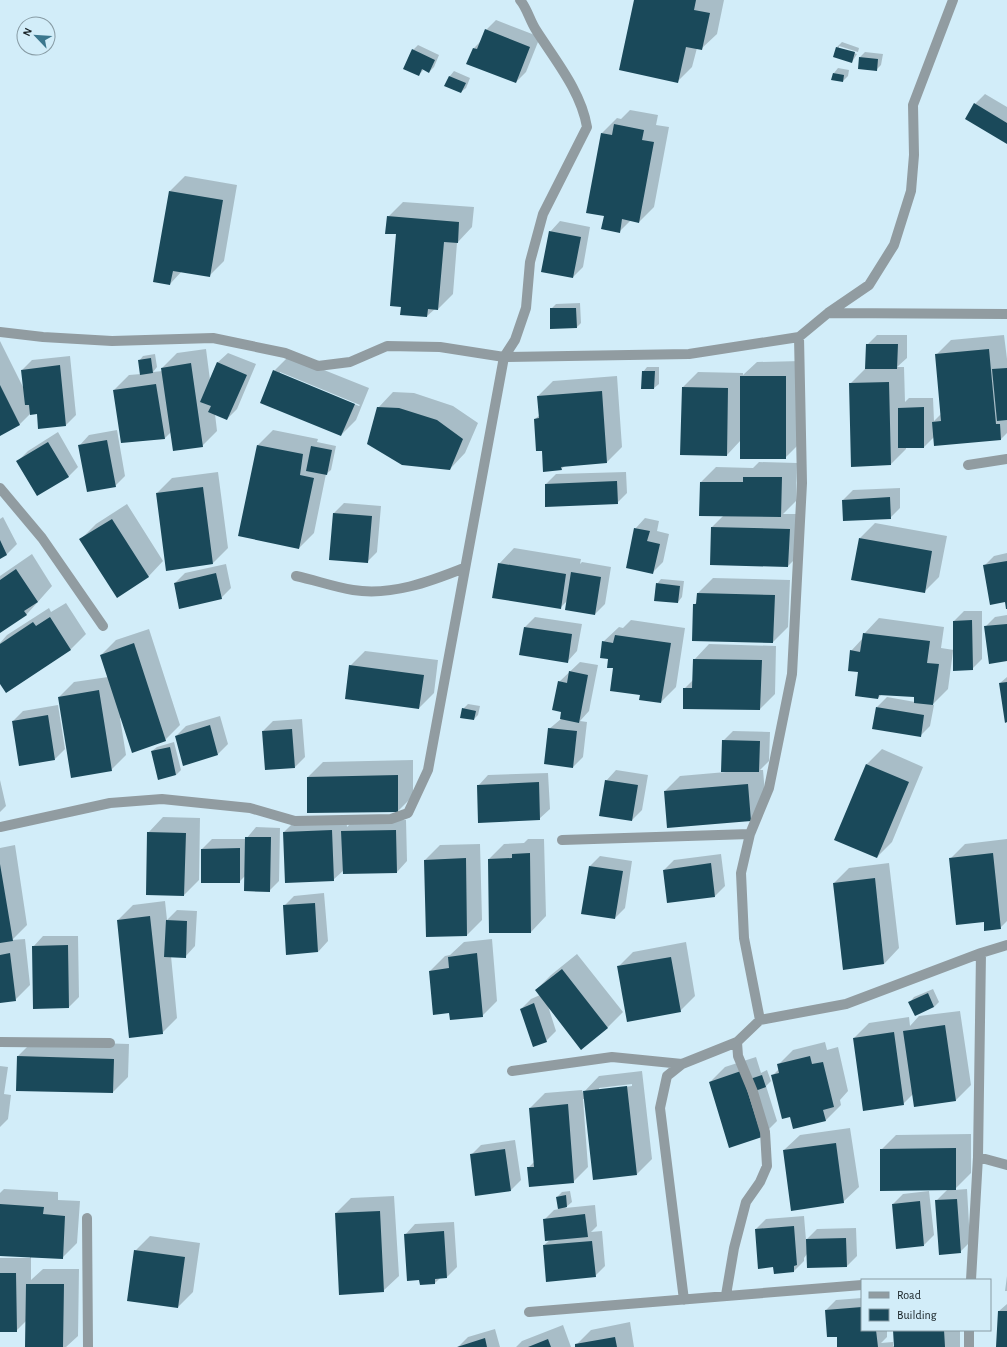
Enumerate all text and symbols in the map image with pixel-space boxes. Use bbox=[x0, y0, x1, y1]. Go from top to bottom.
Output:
north arrow bbox=[16, 16, 56, 56]
text: N bbox=[21, 26, 34, 38]
legend bbox=[861, 1279, 991, 1331]
text: Road bbox=[897, 1289, 921, 1301]
text: Building bbox=[897, 1309, 937, 1321]

